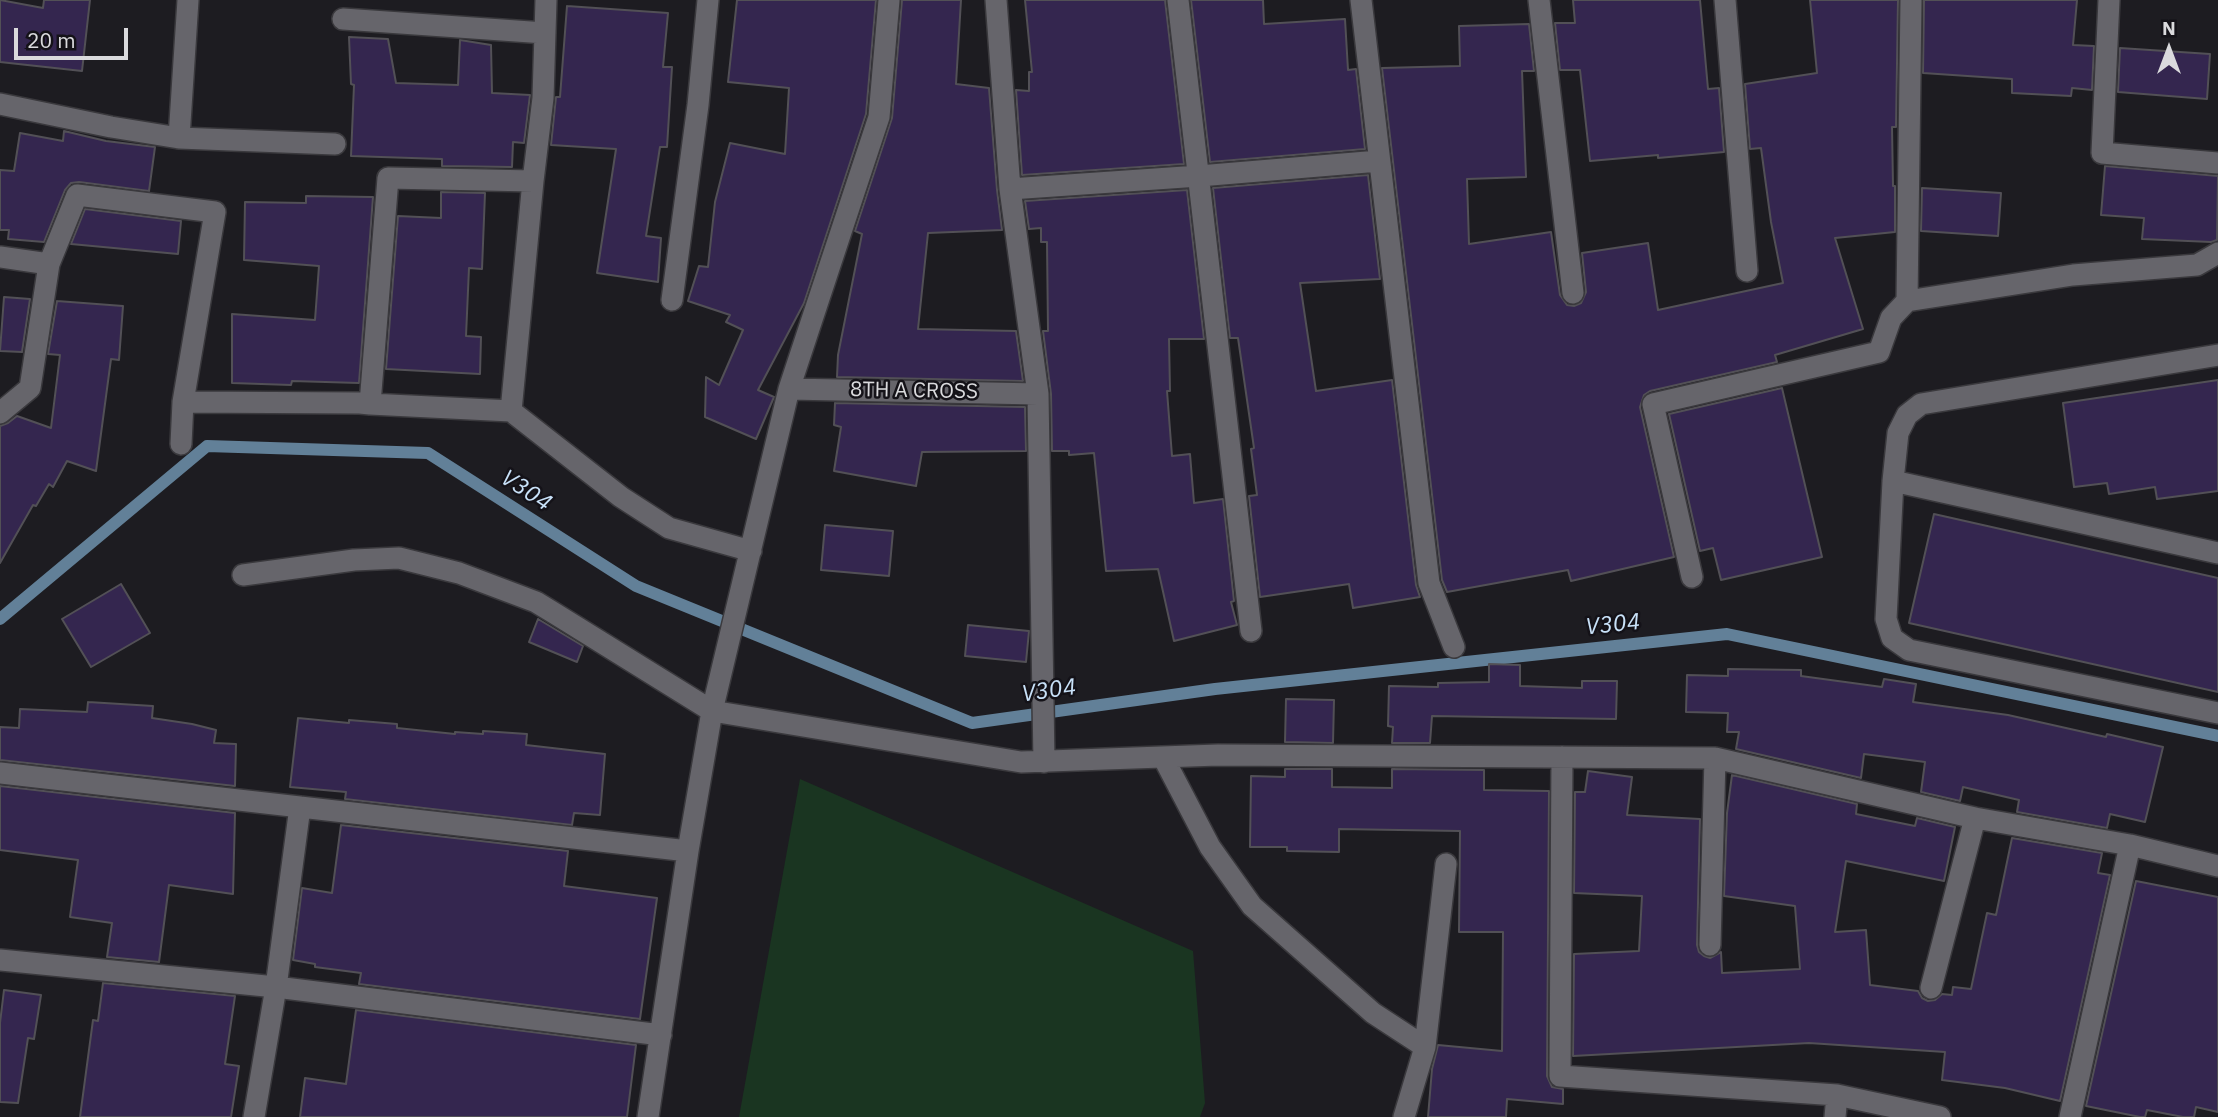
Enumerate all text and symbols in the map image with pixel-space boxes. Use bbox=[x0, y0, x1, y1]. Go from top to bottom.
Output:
scale bar bbox=[18, 14, 131, 58]
north arrow bbox=[2134, 14, 2204, 84]
text: N bbox=[2162, 16, 2176, 40]
text: 20 m bbox=[27, 26, 76, 54]
street label: 8TH A CROSS bbox=[850, 377, 978, 405]
water label: V304 bbox=[495, 464, 557, 518]
water label: V304 bbox=[1584, 608, 1642, 642]
water label: V304 bbox=[1020, 674, 1078, 708]

